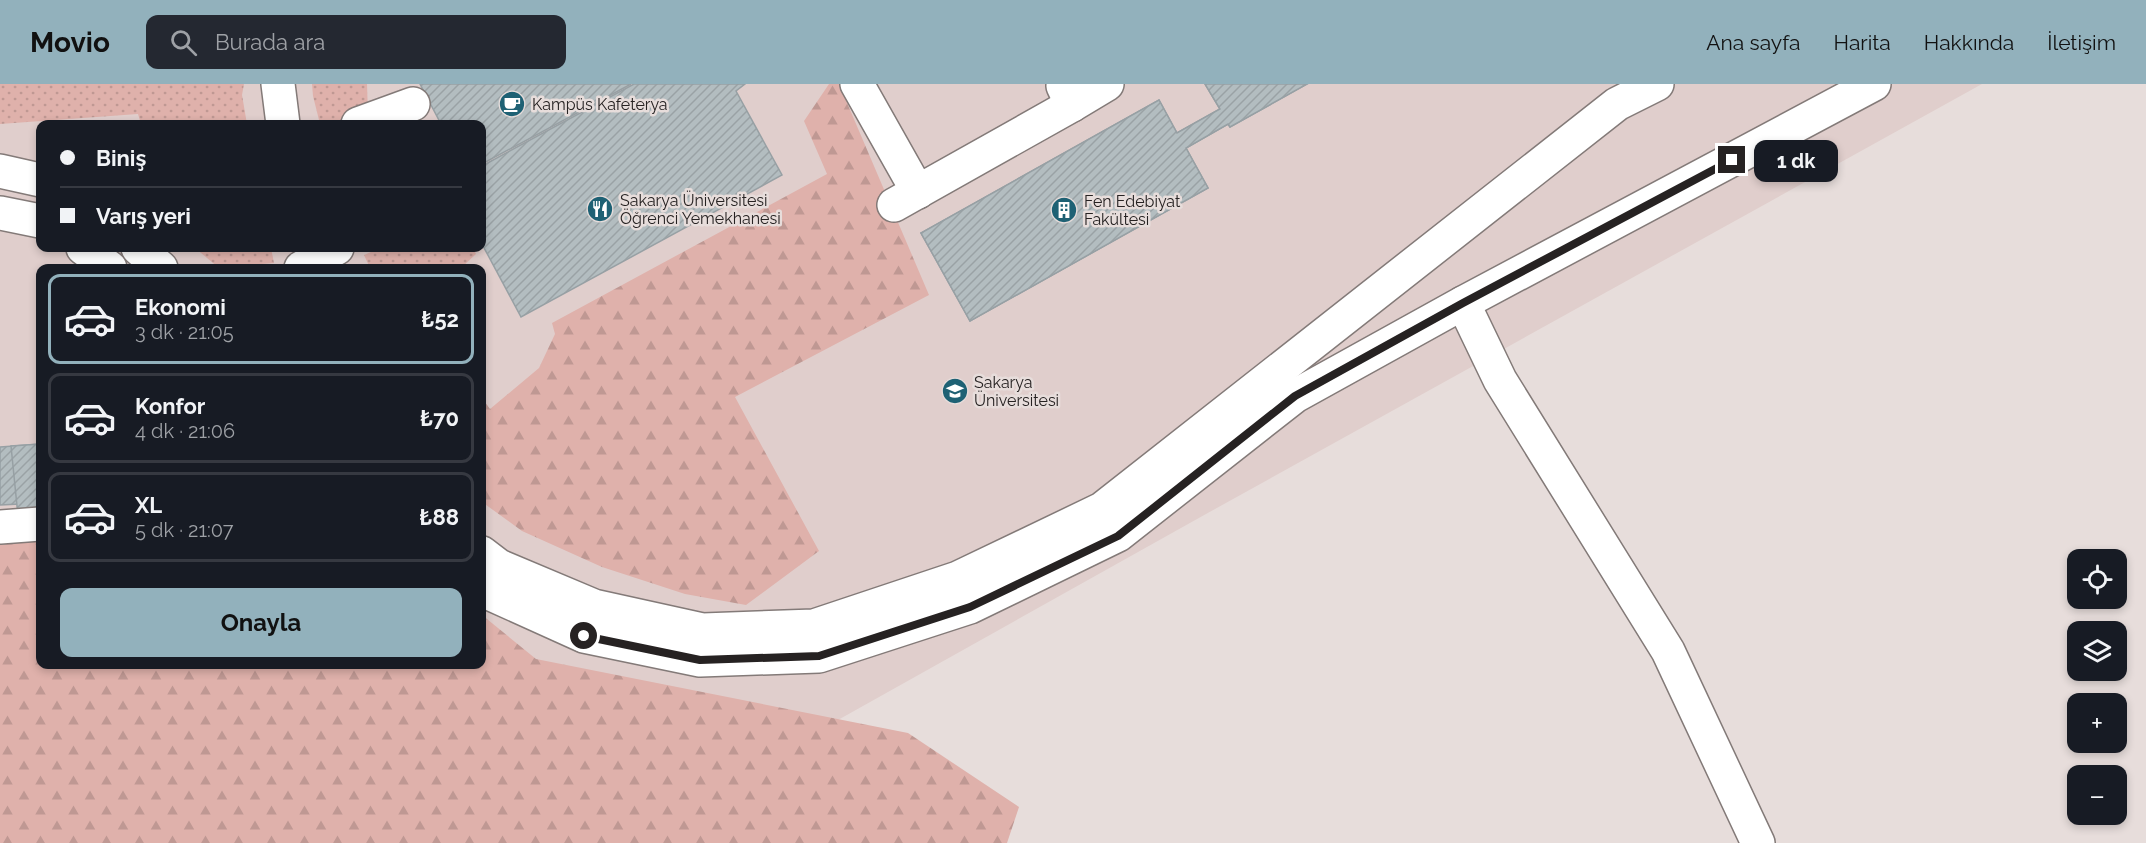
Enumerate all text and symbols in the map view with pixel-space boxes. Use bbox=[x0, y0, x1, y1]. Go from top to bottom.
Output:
search box bbox=[146, 15, 566, 69]
text: Movio bbox=[30, 26, 110, 59]
icon: search bbox=[167, 26, 200, 59]
text: Burada ara bbox=[215, 29, 325, 55]
text: Ana sayfa bbox=[1706, 30, 1801, 55]
text: Harita bbox=[1834, 30, 1891, 55]
text: Hakkında bbox=[1924, 30, 2014, 55]
text: İletişim bbox=[2047, 30, 2116, 55]
cafe icon: Kampüs Kafeterya bbox=[497, 89, 527, 119]
place label: Kampüs Kafeterya bbox=[532, 95, 668, 114]
callout: 1 dk bbox=[1753, 139, 1837, 181]
text: Biniş bbox=[96, 145, 146, 171]
route end bbox=[1718, 146, 1745, 173]
text: 1 dk bbox=[1777, 149, 1815, 173]
place label: Sakarya Üniversitesi Öğrenci Yemekhanesi bbox=[620, 190, 781, 228]
place label: Fen Edebiyat Fakültesi bbox=[1084, 192, 1181, 229]
restaurant icon: Sakarya Üniversitesi Öğrenci Yemekhanesi bbox=[585, 194, 615, 224]
building icon: Fen Edebiyat Fakültesi bbox=[1049, 195, 1079, 225]
text: Varış yeri bbox=[96, 203, 191, 229]
icon: car bbox=[63, 292, 117, 346]
text: Ekonomi bbox=[135, 294, 226, 320]
text: ₺52 bbox=[421, 306, 459, 332]
text: 3 dk · 21:05 bbox=[135, 320, 234, 344]
place label: Sakarya Üniversitesi bbox=[974, 373, 1059, 410]
school or university icon: Sakarya Üniversitesi bbox=[940, 376, 970, 406]
icon: car bbox=[63, 391, 117, 445]
text: Konfor bbox=[135, 393, 205, 419]
text: ₺70 bbox=[420, 405, 459, 431]
text: 4 dk · 21:06 bbox=[135, 419, 235, 443]
icon: car bbox=[63, 490, 117, 544]
text: XL bbox=[135, 492, 162, 518]
text: ₺88 bbox=[419, 504, 459, 530]
text: 5 dk · 21:07 bbox=[135, 518, 234, 542]
map controls bbox=[2067, 549, 2127, 825]
button: locate bbox=[2067, 549, 2127, 609]
button: Onayla bbox=[60, 588, 462, 657]
button: layers bbox=[2067, 621, 2127, 681]
route start bbox=[570, 622, 597, 649]
button: + bbox=[2067, 693, 2127, 753]
button: − bbox=[2067, 765, 2127, 825]

